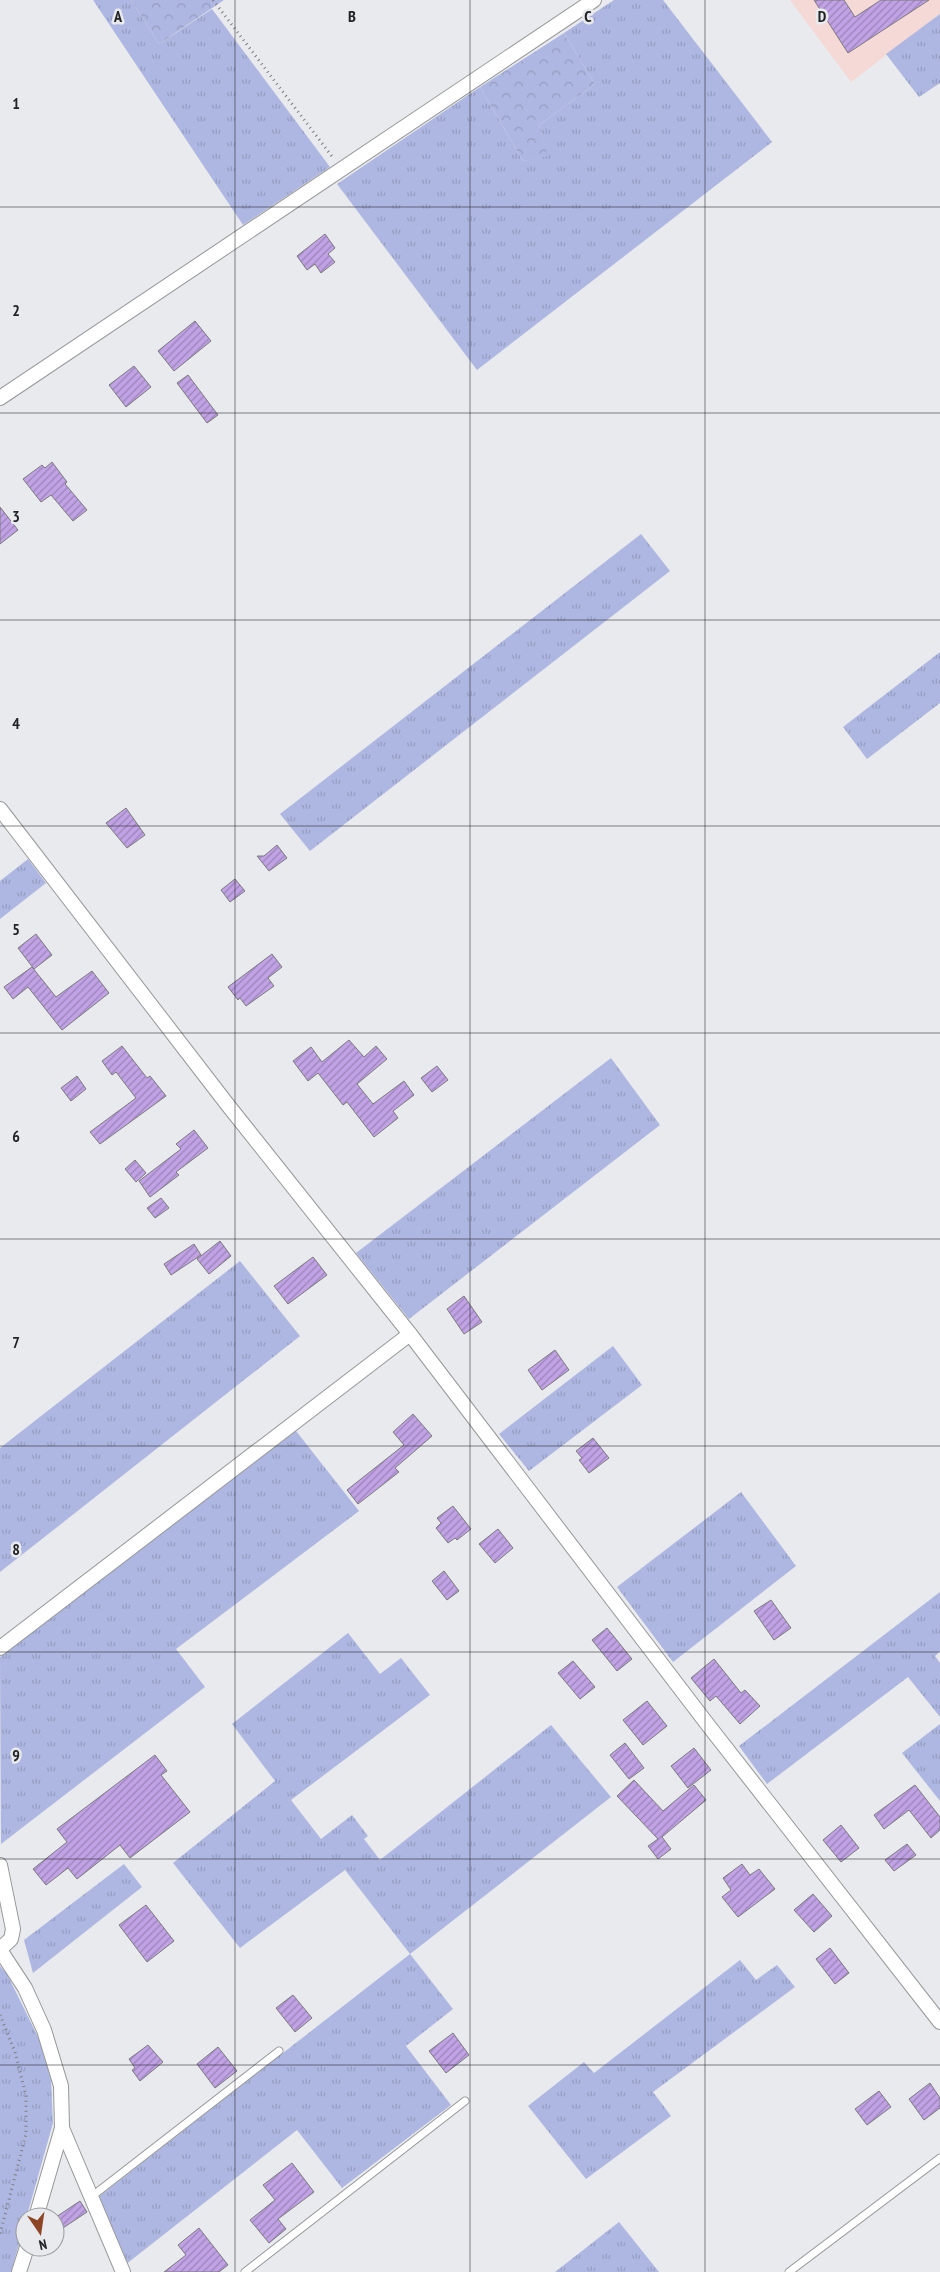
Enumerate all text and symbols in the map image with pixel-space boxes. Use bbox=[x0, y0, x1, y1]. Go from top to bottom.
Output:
text: A bbox=[113, 6, 123, 26]
text: B bbox=[348, 6, 356, 26]
text: C bbox=[584, 6, 592, 26]
text: D bbox=[818, 6, 827, 26]
text: 1 bbox=[12, 93, 20, 113]
text: 2 bbox=[12, 300, 20, 320]
text: 3 bbox=[12, 506, 20, 526]
text: 4 bbox=[12, 713, 20, 733]
text: 5 bbox=[12, 919, 20, 939]
text: 6 bbox=[12, 1126, 20, 1146]
text: 7 bbox=[12, 1332, 20, 1352]
text: 8 bbox=[12, 1539, 20, 1559]
text: 9 bbox=[12, 1745, 20, 1765]
north arrow bbox=[15, 2207, 65, 2257]
text: N bbox=[37, 2235, 49, 2254]

